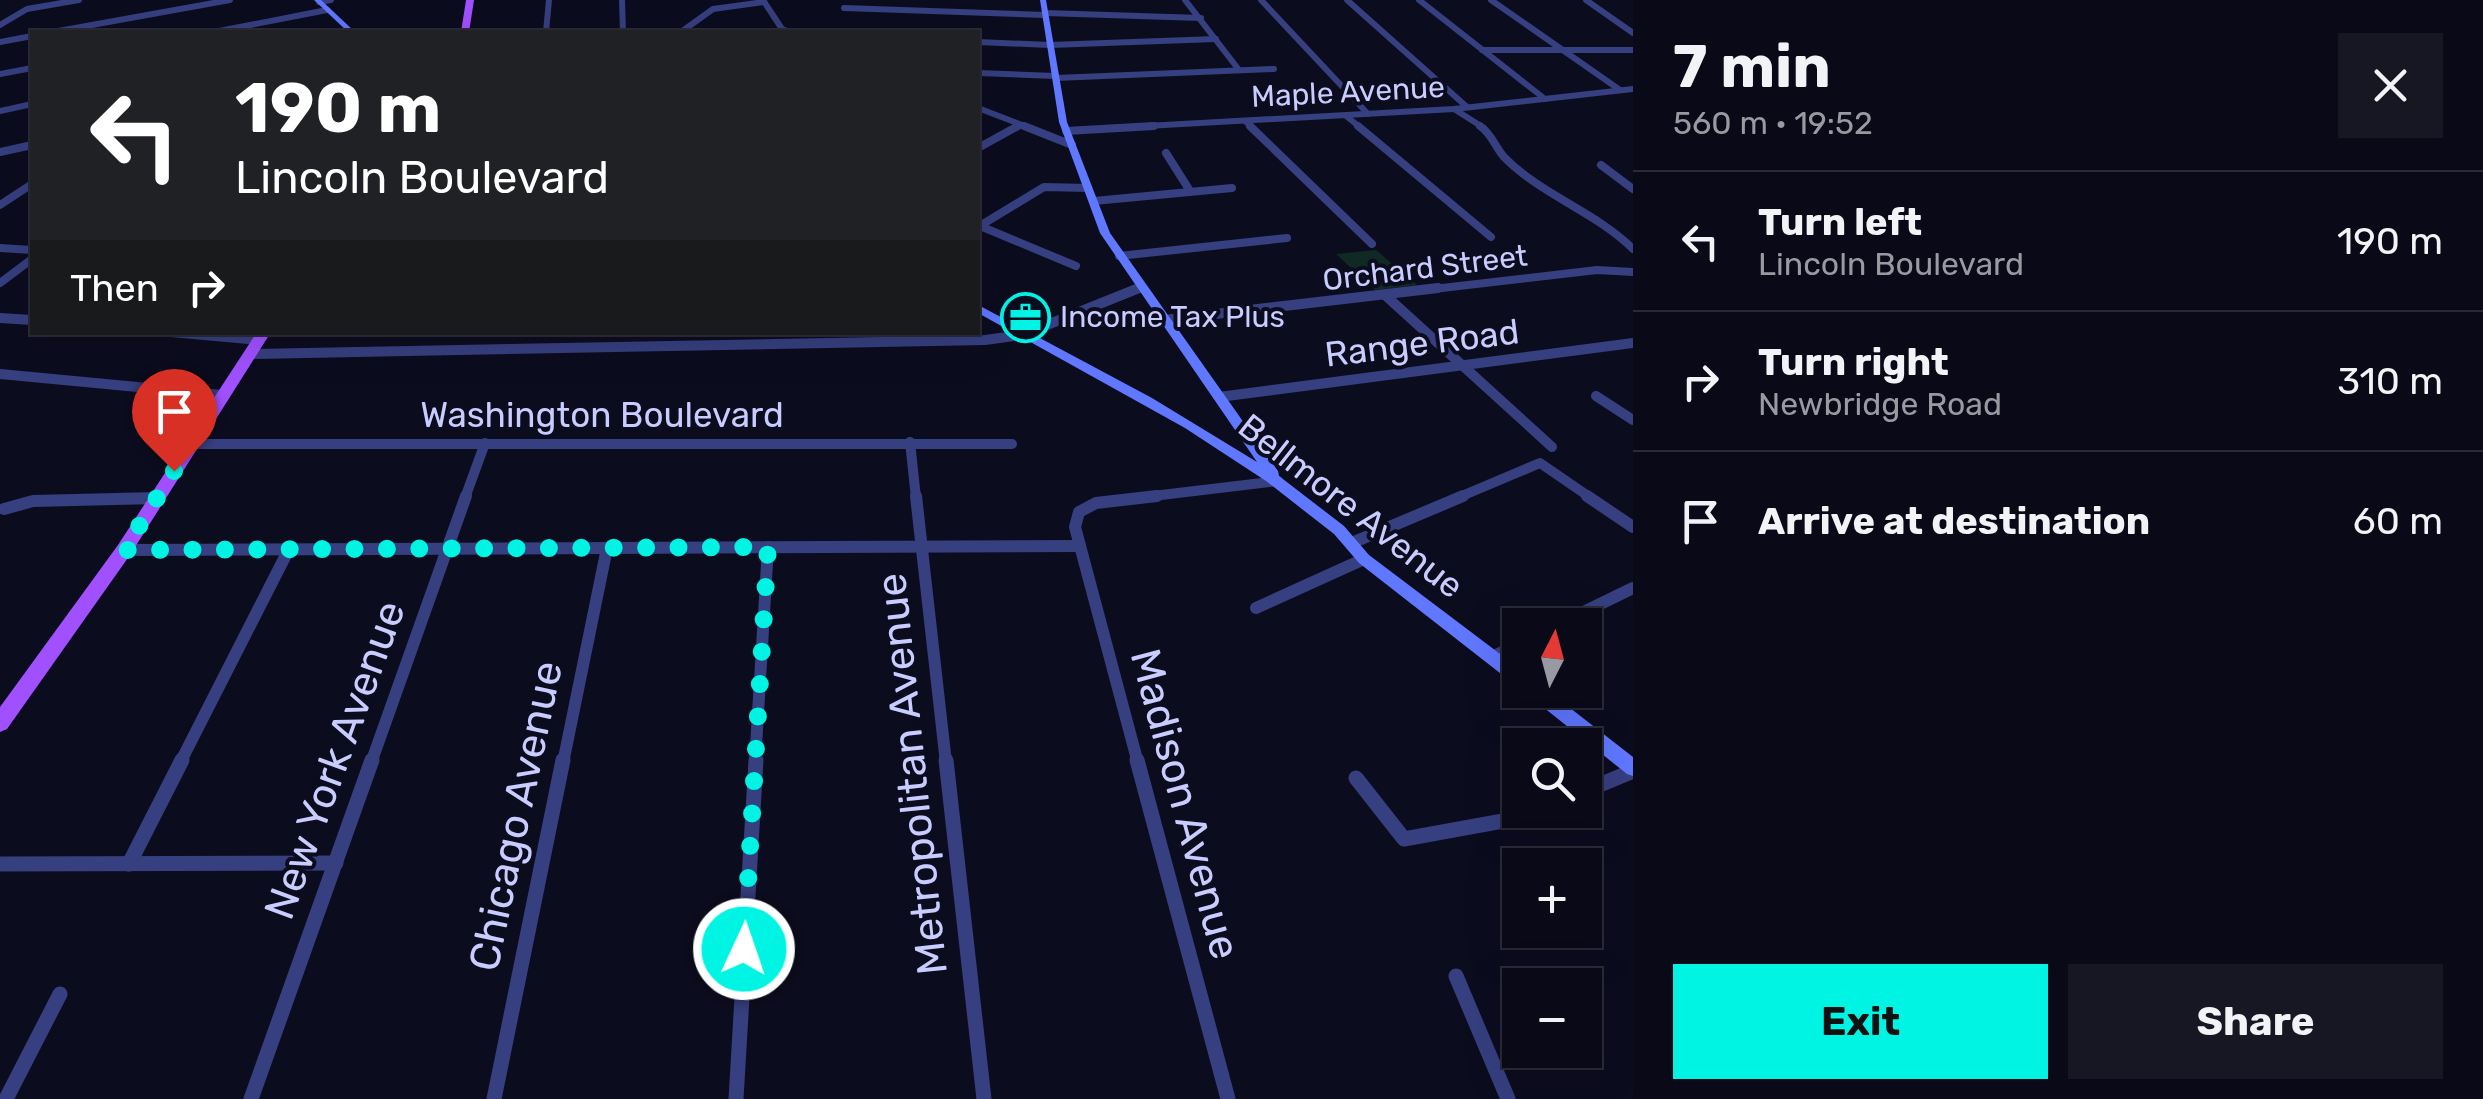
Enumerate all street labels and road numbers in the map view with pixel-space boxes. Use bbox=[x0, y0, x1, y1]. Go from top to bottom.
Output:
street label: Maple Avenue bbox=[1250, 69, 1446, 115]
street label: Orchard Street bbox=[1321, 238, 1530, 298]
street label: Range Road bbox=[1322, 310, 1522, 376]
street label: Washington Boulevard bbox=[420, 394, 784, 436]
street label: Bellmore Avenue bbox=[1230, 405, 1472, 607]
street label: Metropolitan Avenue bbox=[866, 571, 958, 977]
street label: New York Avenue bbox=[254, 594, 416, 926]
street label: Madison Avenue bbox=[1120, 643, 1250, 965]
street label: Chicago Avenue bbox=[459, 656, 573, 976]

